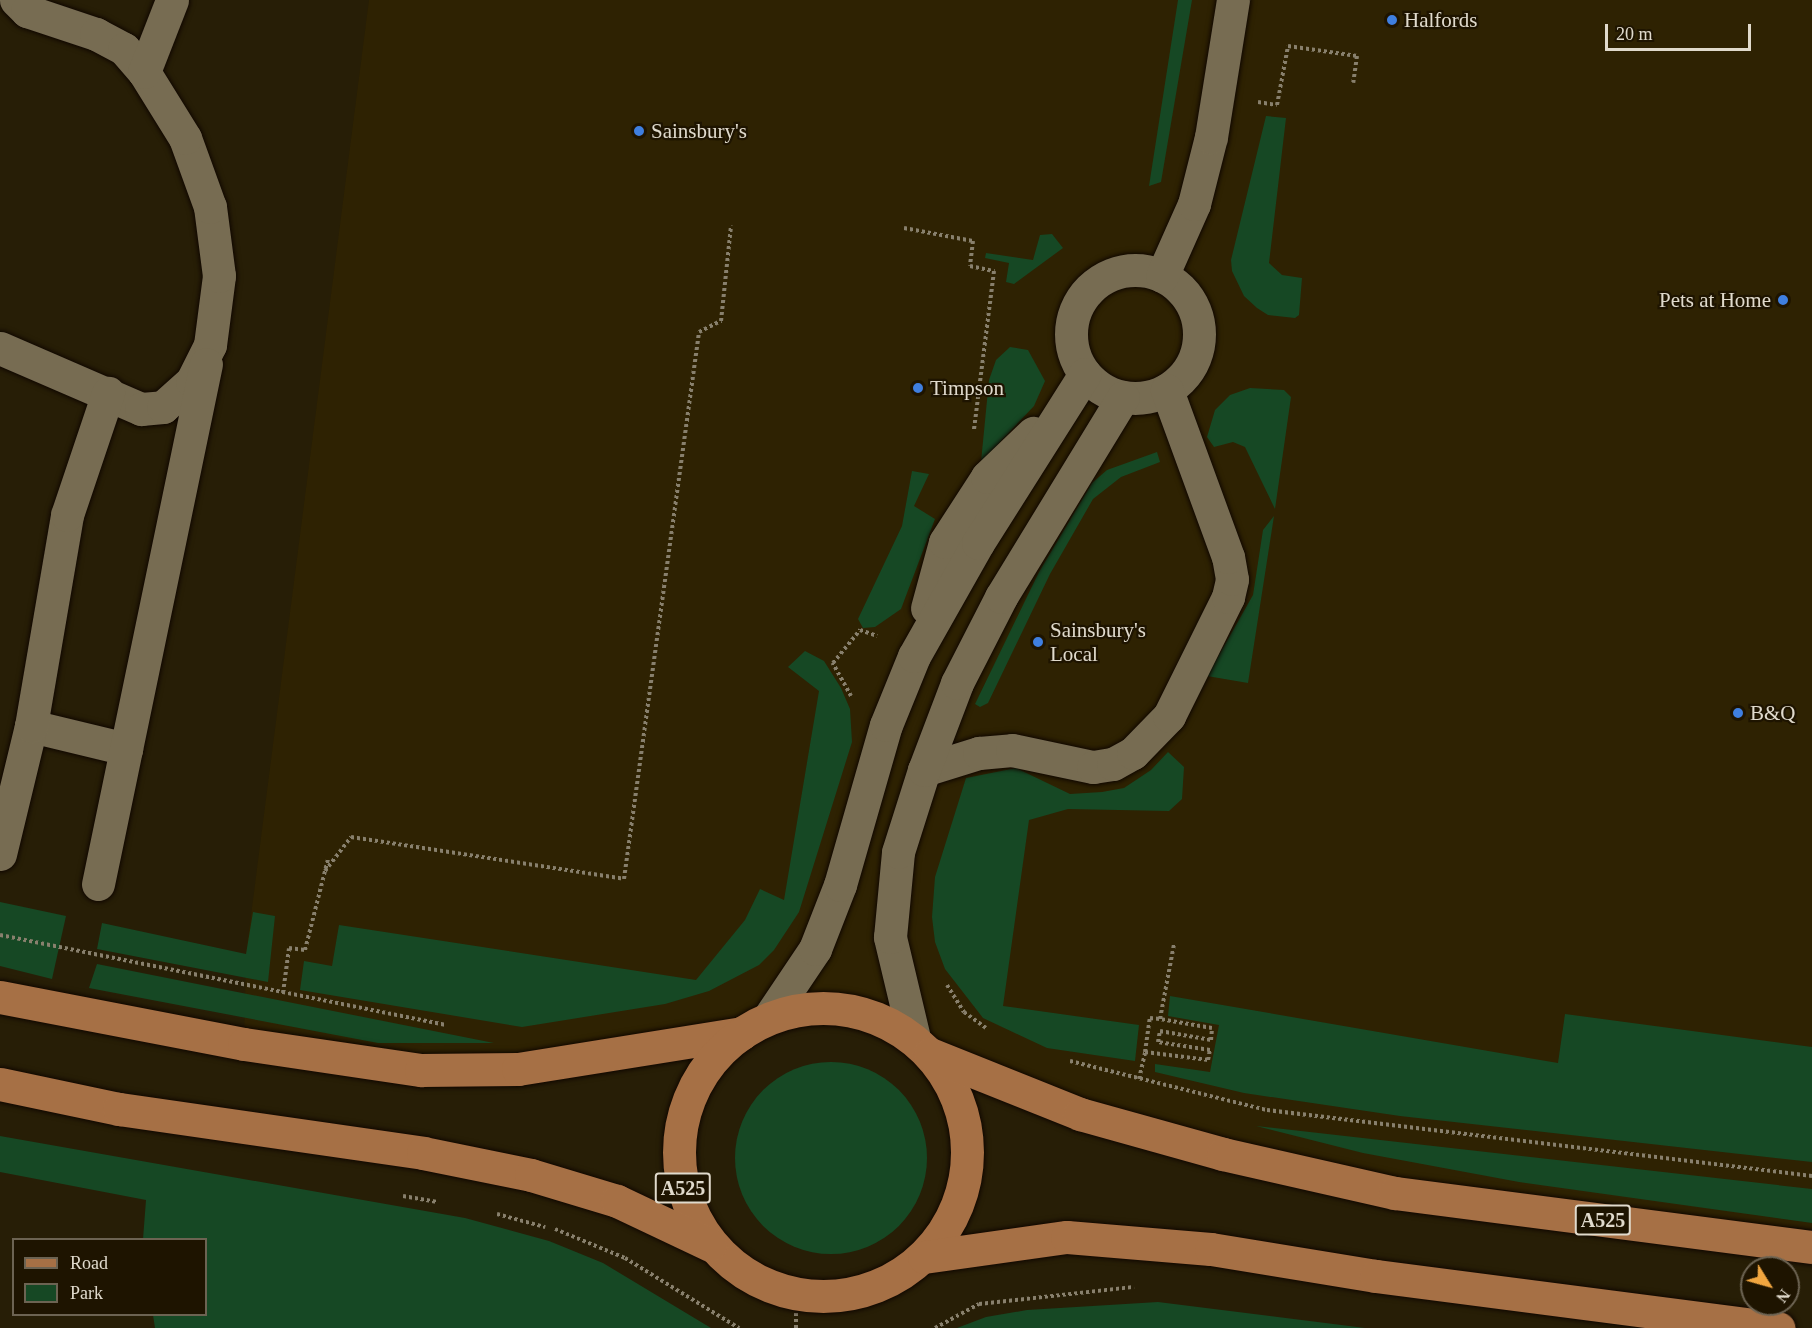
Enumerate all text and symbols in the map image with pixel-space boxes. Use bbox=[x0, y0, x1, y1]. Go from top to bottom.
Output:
place label: Halfords bbox=[1404, 7, 1477, 33]
scale bar bbox=[1608, 12, 1754, 50]
marker: Halfords bbox=[1385, 13, 1399, 27]
text: 20 m bbox=[1616, 24, 1653, 44]
place label: Sainsbury's bbox=[651, 118, 747, 144]
marker: Sainsbury's bbox=[632, 124, 646, 138]
place label: Pets at Home bbox=[1659, 287, 1771, 313]
marker: Pets at Home bbox=[1776, 293, 1790, 307]
place label: Timpson bbox=[930, 375, 1004, 401]
marker: Timpson bbox=[911, 381, 925, 395]
place label: Sainsbury's Local bbox=[1050, 617, 1146, 667]
marker: Sainsbury's Local bbox=[1031, 635, 1045, 649]
place label: B&Q bbox=[1750, 700, 1796, 726]
marker: B&Q bbox=[1731, 706, 1745, 720]
road number: A525 bbox=[654, 1171, 712, 1205]
road number: A525 bbox=[1574, 1203, 1632, 1237]
legend bbox=[12, 1238, 207, 1316]
text: Road bbox=[70, 1253, 108, 1273]
north arrow bbox=[1740, 1256, 1800, 1316]
text: Park bbox=[70, 1283, 103, 1303]
text: N bbox=[1773, 1286, 1793, 1306]

